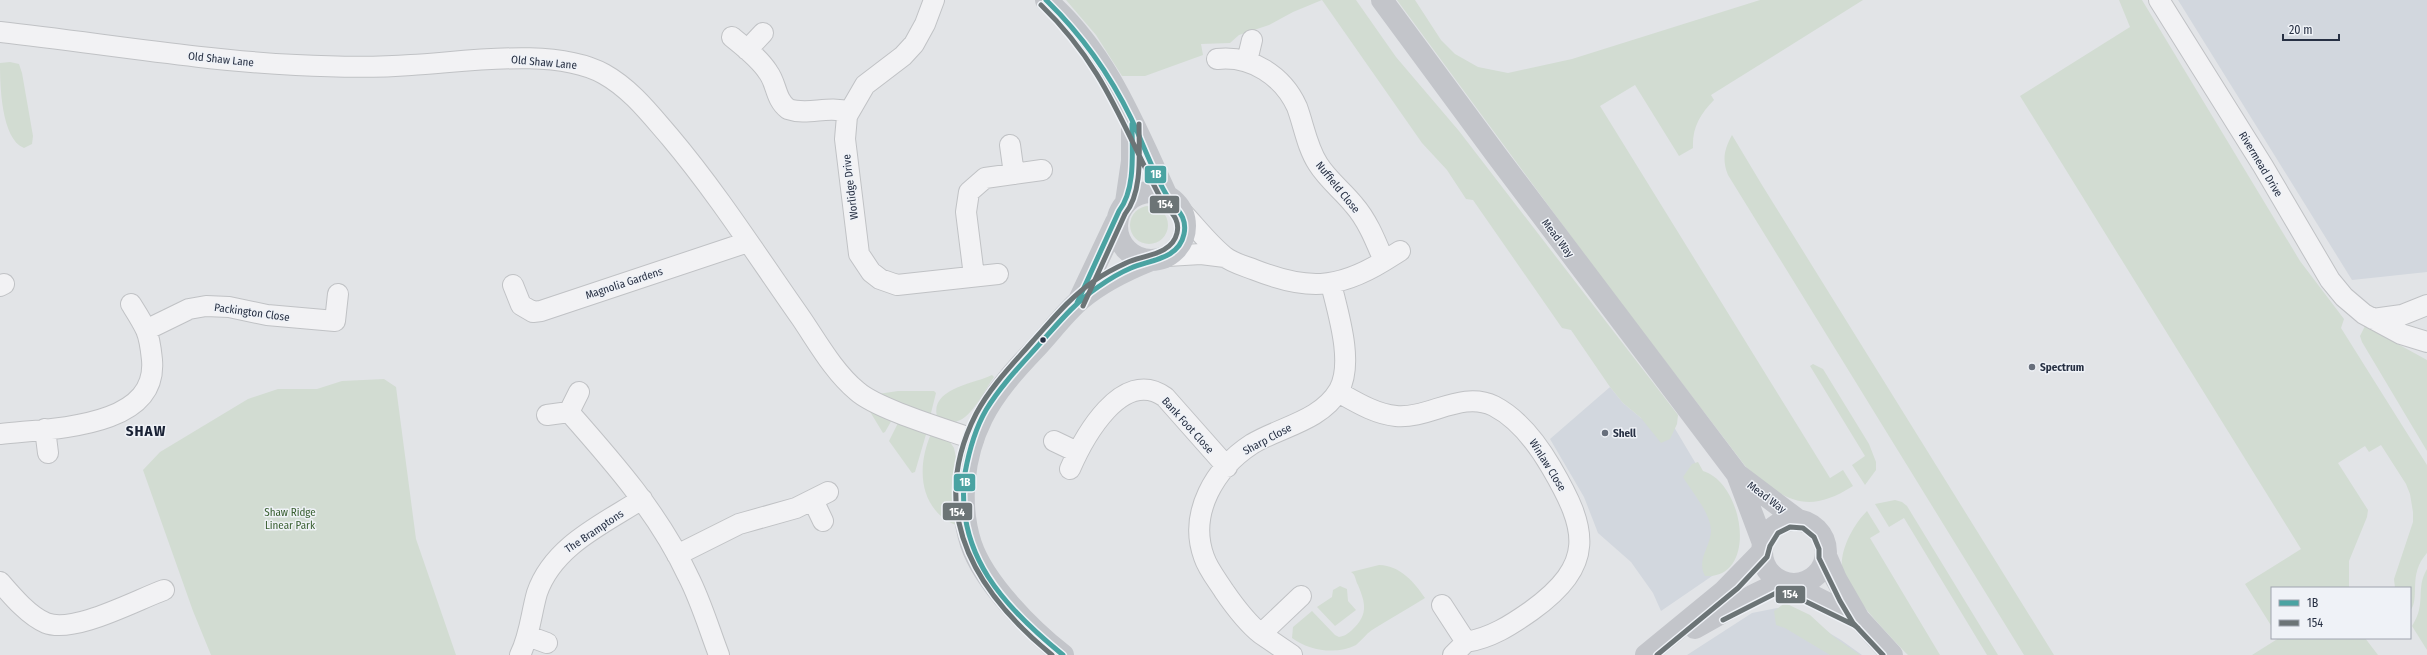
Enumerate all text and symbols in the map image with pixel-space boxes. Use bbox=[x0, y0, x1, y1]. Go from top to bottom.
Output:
scale bar bbox=[2283, 16, 2339, 42]
text: 20 m bbox=[2289, 23, 2313, 37]
street label: Old Shaw Lane bbox=[187, 50, 254, 69]
street label: Old Shaw Lane bbox=[510, 53, 577, 72]
street label: Rivermead Drive bbox=[2236, 129, 2285, 199]
street label: Worlidge Drive bbox=[840, 154, 861, 220]
street label: Nuffield Close bbox=[1313, 159, 1362, 216]
line badge: 1B bbox=[1144, 165, 1167, 184]
text: 1B bbox=[1151, 168, 1161, 181]
line badge: 154 bbox=[1149, 195, 1180, 214]
text: 154 bbox=[1157, 198, 1173, 211]
street label: Mead Way bbox=[1539, 216, 1576, 260]
street label: Magnolia Gardens bbox=[584, 265, 665, 302]
street label: Packington Close bbox=[213, 301, 290, 324]
unlabelled marker bbox=[1038, 335, 1048, 345]
place label: Spectrum bbox=[2040, 361, 2084, 374]
marker: Spectrum bbox=[2027, 362, 2037, 372]
street label: Bank Foot Close bbox=[1159, 394, 1216, 456]
street label: Sharp Close bbox=[1241, 421, 1294, 458]
district label: SHAW bbox=[126, 422, 166, 440]
place label: Shell bbox=[1613, 427, 1637, 440]
marker: Shell bbox=[1600, 428, 1610, 438]
street label: Winlaw Close bbox=[1526, 437, 1569, 494]
line badge: 1B bbox=[953, 473, 976, 492]
text: 1B bbox=[960, 476, 970, 489]
street label: Mead Way bbox=[1745, 479, 1789, 516]
line badge: 154 bbox=[942, 502, 973, 521]
park label: Shaw Ridge Linear Park bbox=[264, 506, 316, 532]
text: 154 bbox=[949, 506, 965, 519]
street label: The Bramptons bbox=[563, 507, 626, 556]
line badge: 154 bbox=[1775, 585, 1806, 604]
legend bbox=[2271, 587, 2411, 639]
text: 154 bbox=[1782, 588, 1798, 601]
text: 1B bbox=[2307, 596, 2319, 610]
text: 154 bbox=[2307, 616, 2323, 630]

